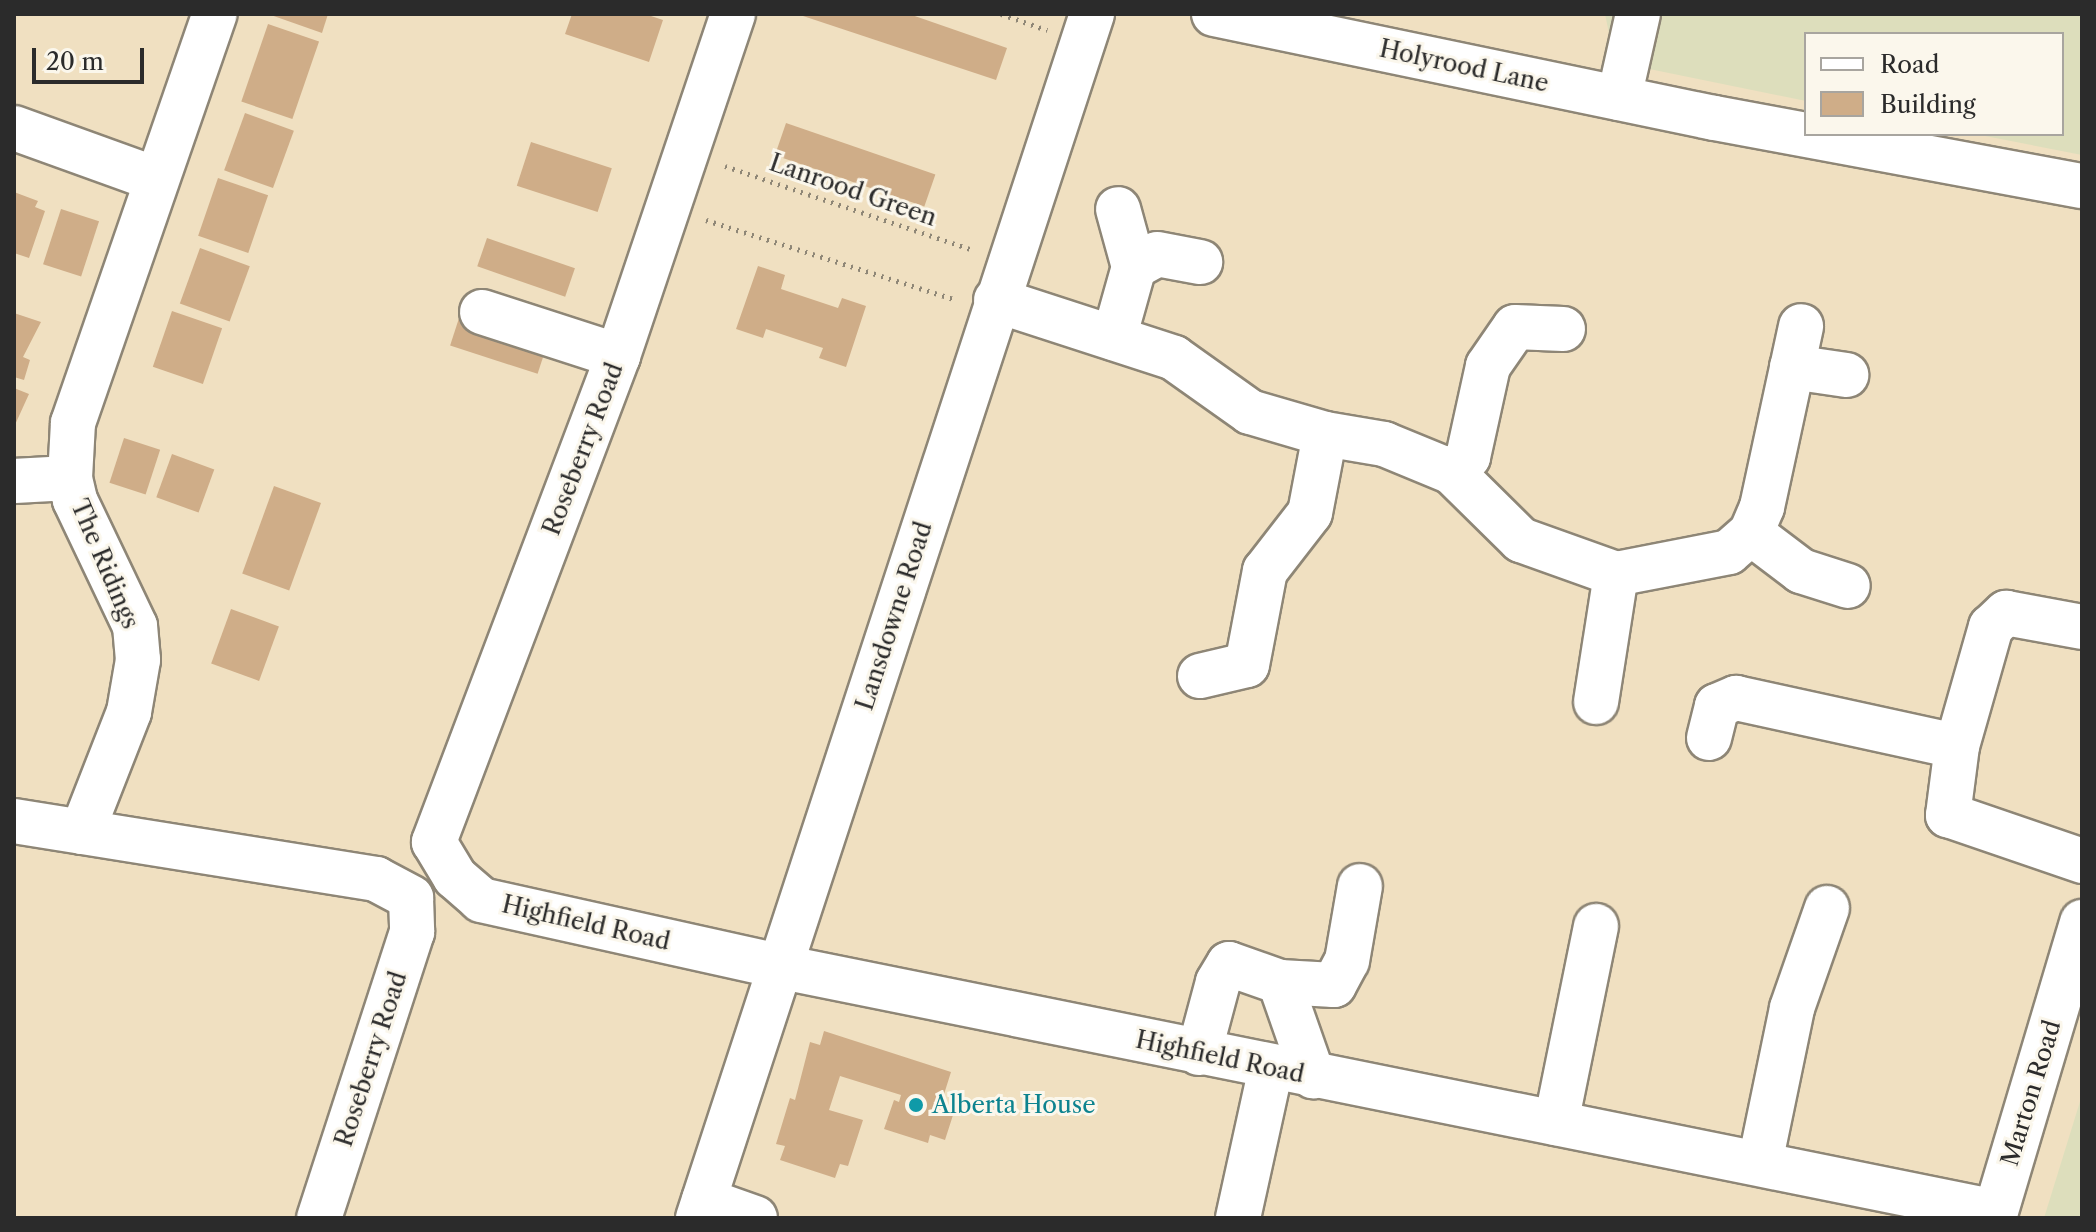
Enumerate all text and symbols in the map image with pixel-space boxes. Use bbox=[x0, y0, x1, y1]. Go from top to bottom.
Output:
scale bar bbox=[36, 32, 148, 82]
legend bbox=[1804, 32, 2064, 136]
street label: Holyrood Lane bbox=[1377, 34, 1551, 98]
text: 20 m bbox=[46, 47, 104, 76]
text: Road bbox=[1880, 50, 1939, 79]
text: Building bbox=[1880, 90, 1976, 119]
street label: Lanrood Green bbox=[766, 148, 940, 232]
street label: Roseberry Road bbox=[537, 358, 629, 540]
street label: The Ridings bbox=[65, 495, 145, 633]
street label: Lansdowne Road bbox=[850, 518, 938, 714]
street label: Highfield Road bbox=[499, 890, 673, 956]
street label: Roseberry Road bbox=[329, 967, 413, 1151]
street label: Marton Road bbox=[1995, 1017, 2067, 1169]
street label: Highfield Road bbox=[1133, 1025, 1307, 1089]
place label: Alberta House bbox=[932, 1091, 1096, 1119]
marker: Alberta House bbox=[907, 1096, 925, 1114]

